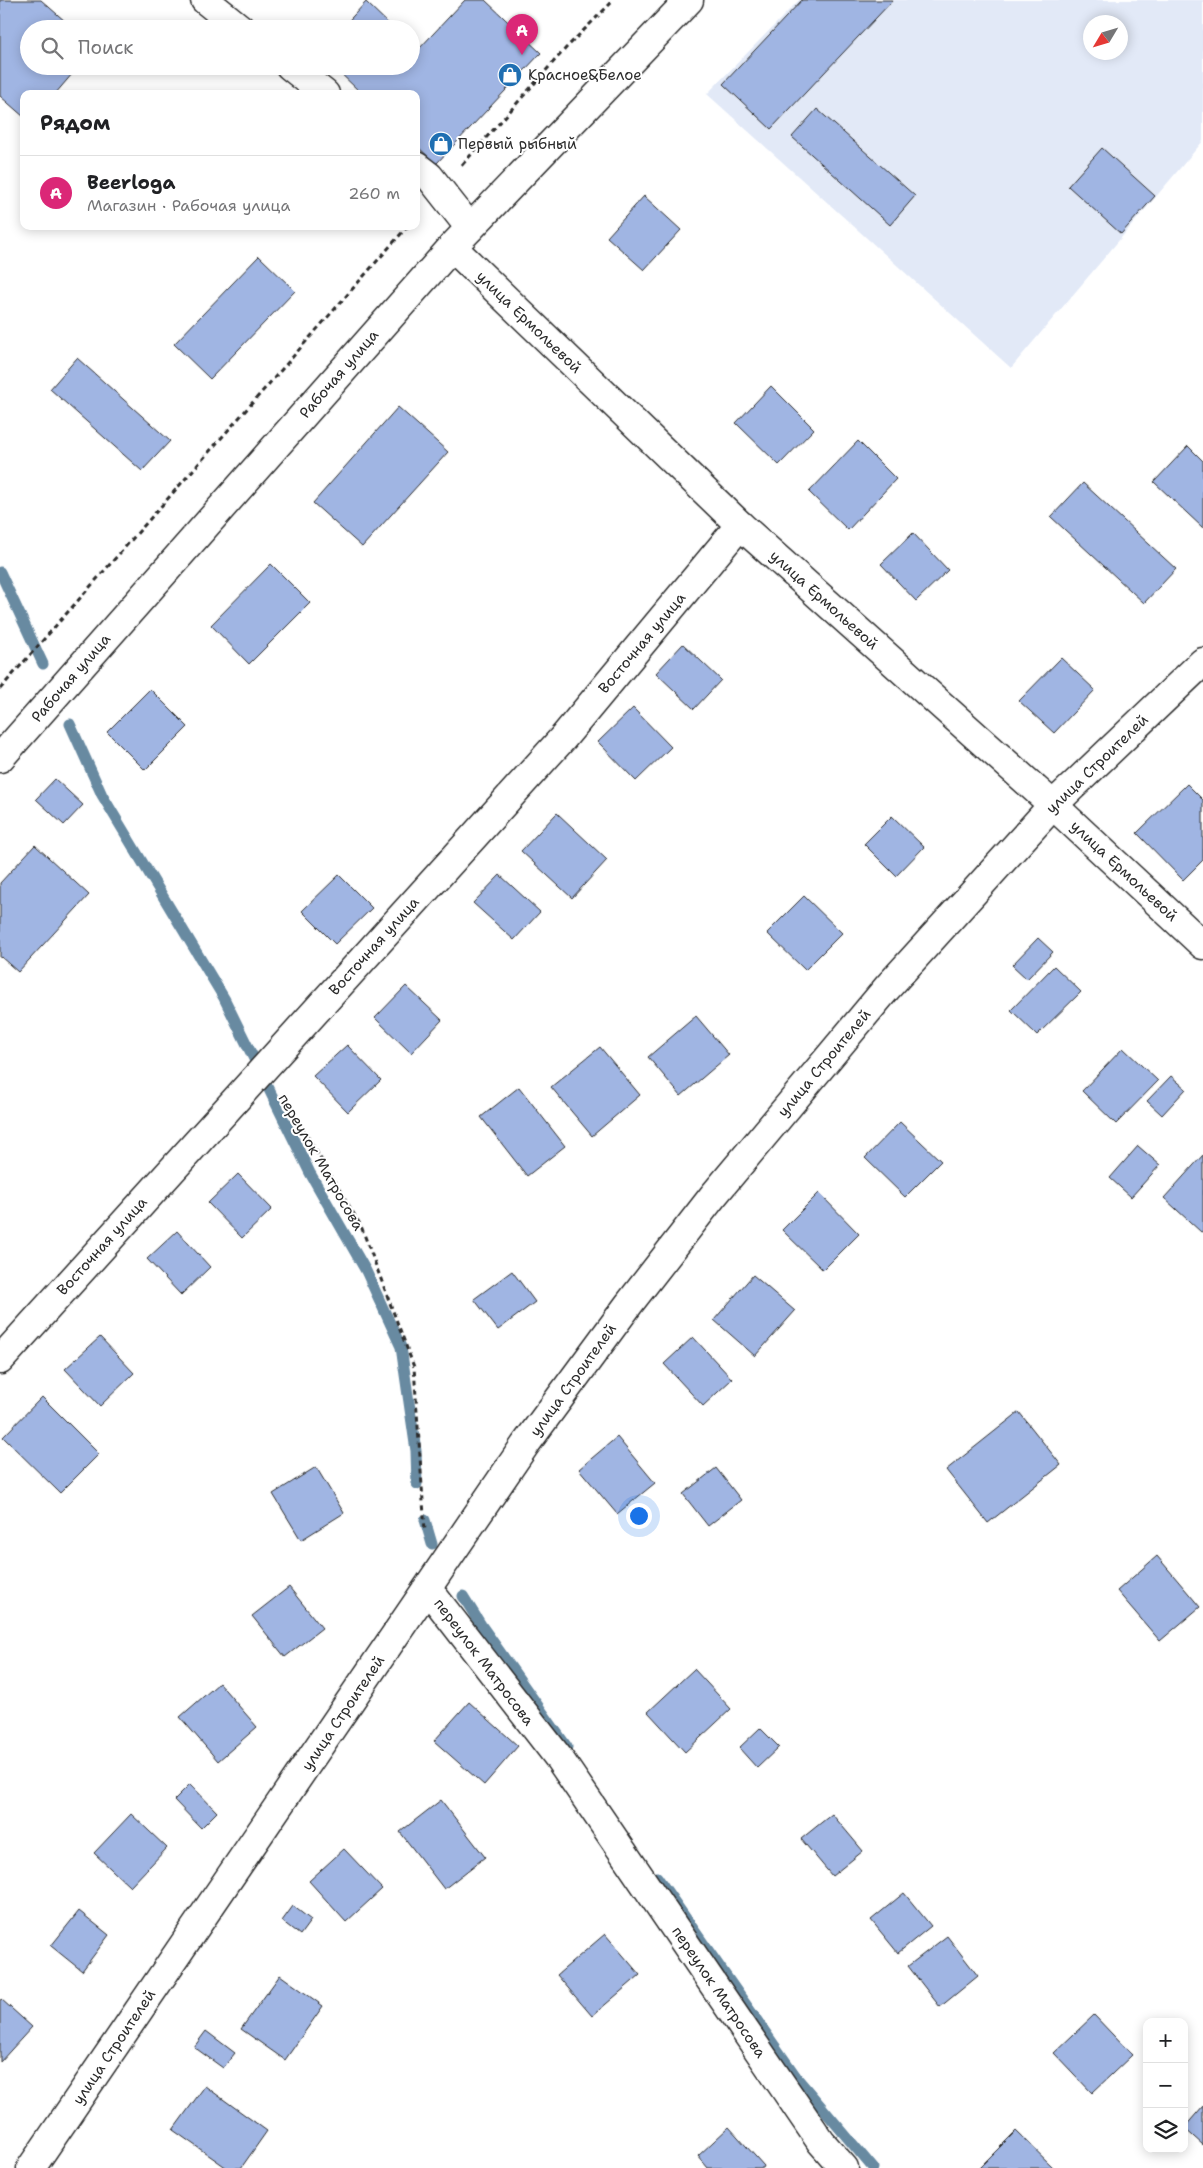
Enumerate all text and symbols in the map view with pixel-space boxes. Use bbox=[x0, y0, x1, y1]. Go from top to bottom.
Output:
pin: A bbox=[506, 14, 538, 55]
north arrow bbox=[1083, 15, 1128, 60]
search box bbox=[20, 20, 420, 75]
icon: search bbox=[38, 34, 66, 62]
text: Поиск bbox=[78, 35, 133, 60]
shop icon: Красное&Белое bbox=[497, 62, 523, 88]
place label: Красное&Белое bbox=[528, 65, 642, 85]
text: Рядом bbox=[40, 109, 110, 137]
shop icon: Первый рыбный bbox=[428, 131, 454, 157]
place label: Первый рыбный bbox=[458, 134, 577, 154]
text: Beerloga bbox=[87, 170, 175, 195]
text: A bbox=[50, 183, 62, 204]
text: 260 m bbox=[348, 183, 400, 204]
text: Магазин · Рабочая улица bbox=[87, 195, 290, 216]
street label: улица Ермольевой bbox=[472, 266, 586, 378]
street label: Рабочая улица bbox=[295, 325, 383, 423]
street label: улица Ермольевой bbox=[766, 546, 883, 654]
street label: Восточная улица bbox=[594, 588, 691, 698]
street label: Рабочая улица bbox=[27, 629, 115, 727]
street label: улица Строителей bbox=[1042, 710, 1153, 818]
street label: улица Ермольевой bbox=[1066, 816, 1182, 926]
street label: Восточная улица bbox=[324, 892, 424, 999]
street label: улица Строителей bbox=[773, 1005, 875, 1121]
street label: переулок Матросова bbox=[274, 1090, 369, 1235]
street label: Восточная улица bbox=[52, 1192, 152, 1299]
street label: улица Строителей bbox=[525, 1319, 621, 1440]
your location bbox=[626, 1503, 652, 1529]
street label: переулок Матросова bbox=[429, 1594, 539, 1730]
street label: улица Строителей bbox=[297, 1651, 389, 1775]
street label: переулок Матросова bbox=[667, 1922, 771, 2062]
street label: улица Строителей bbox=[68, 1985, 160, 2109]
map controls bbox=[1143, 2018, 1188, 2153]
button: + bbox=[1143, 2018, 1188, 2063]
button: − bbox=[1143, 2063, 1188, 2108]
button: layers bbox=[1143, 2108, 1188, 2153]

